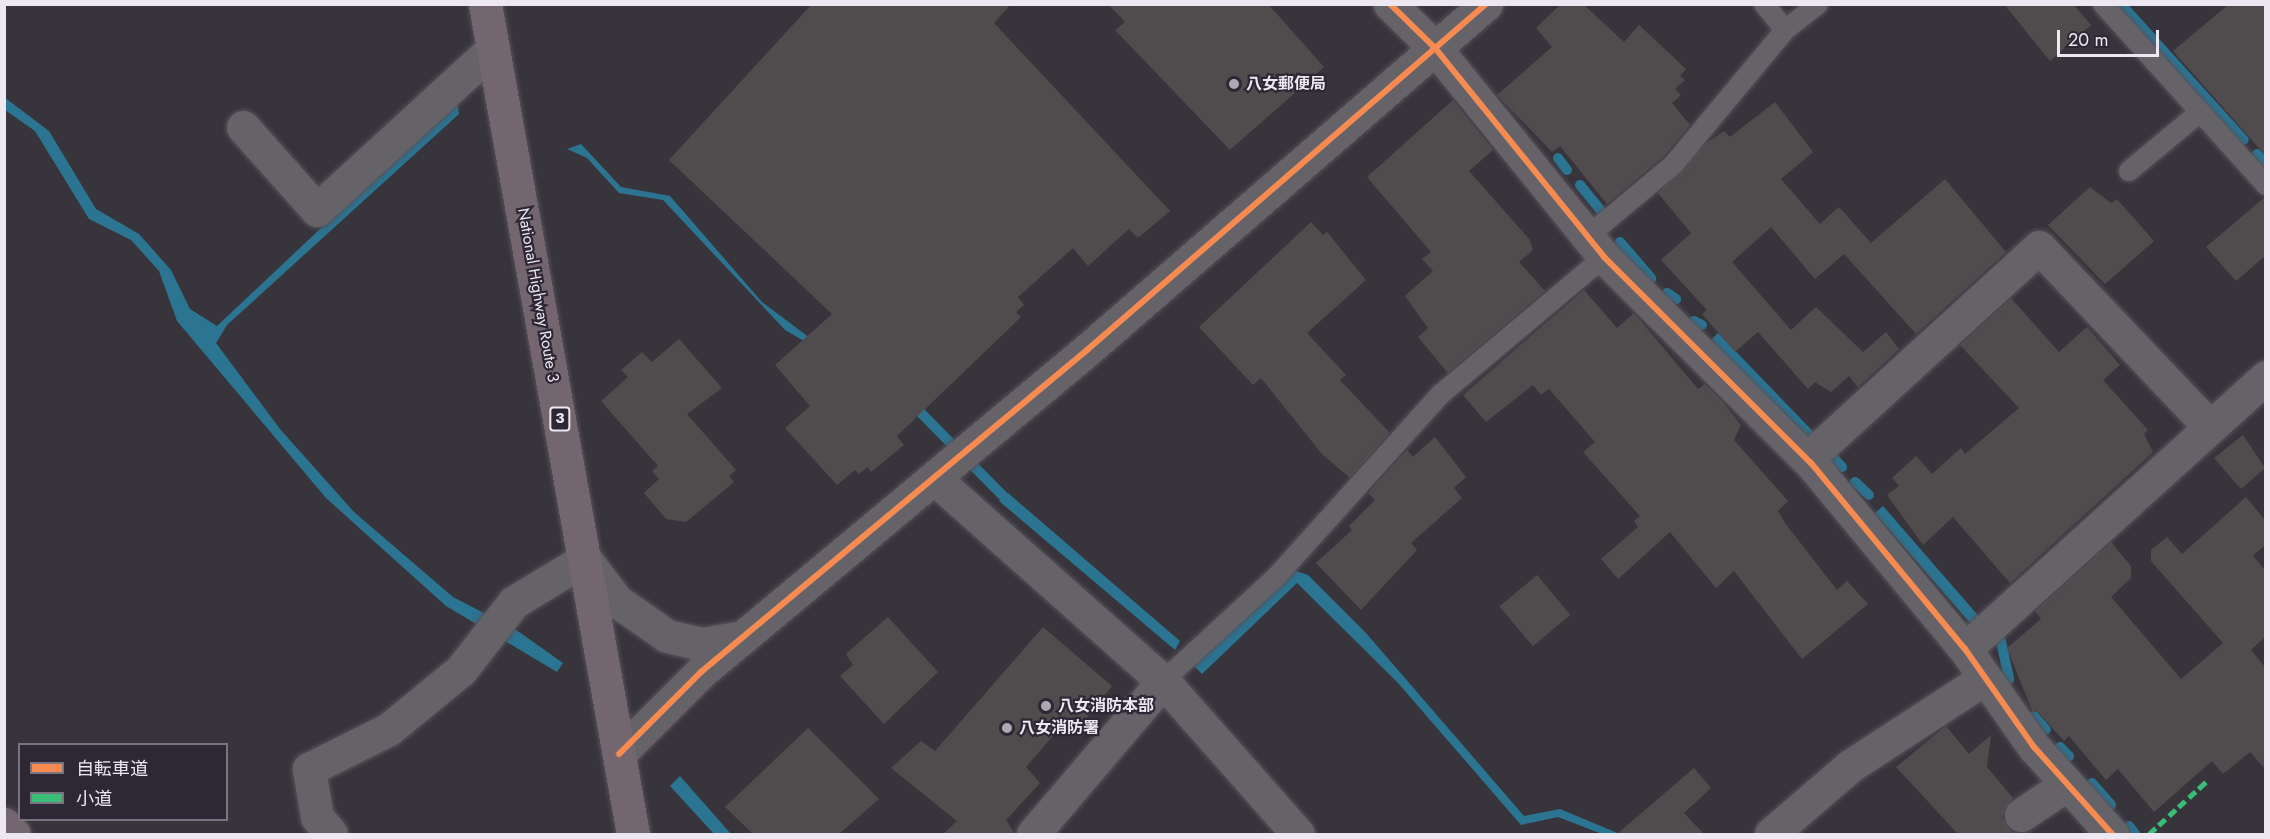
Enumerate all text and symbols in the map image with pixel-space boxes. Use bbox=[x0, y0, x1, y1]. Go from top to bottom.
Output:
scale bar bbox=[2060, 18, 2162, 56]
text: 20 m bbox=[2068, 27, 2108, 53]
place label: 八女郵便局 bbox=[1246, 74, 1326, 94]
marker: 八女郵便局 bbox=[1227, 77, 1241, 91]
street label: National Highway Route 3 bbox=[513, 206, 563, 384]
road number: 3 bbox=[548, 407, 572, 431]
place label: 八女消防本部 bbox=[1058, 696, 1154, 716]
marker: 八女消防本部 bbox=[1039, 699, 1053, 713]
place label: 八女消防署 bbox=[1019, 718, 1099, 738]
marker: 八女消防署 bbox=[1000, 721, 1014, 735]
legend bbox=[18, 743, 228, 821]
text: 自転車道 bbox=[76, 756, 148, 782]
text: 小道 bbox=[76, 786, 112, 812]

